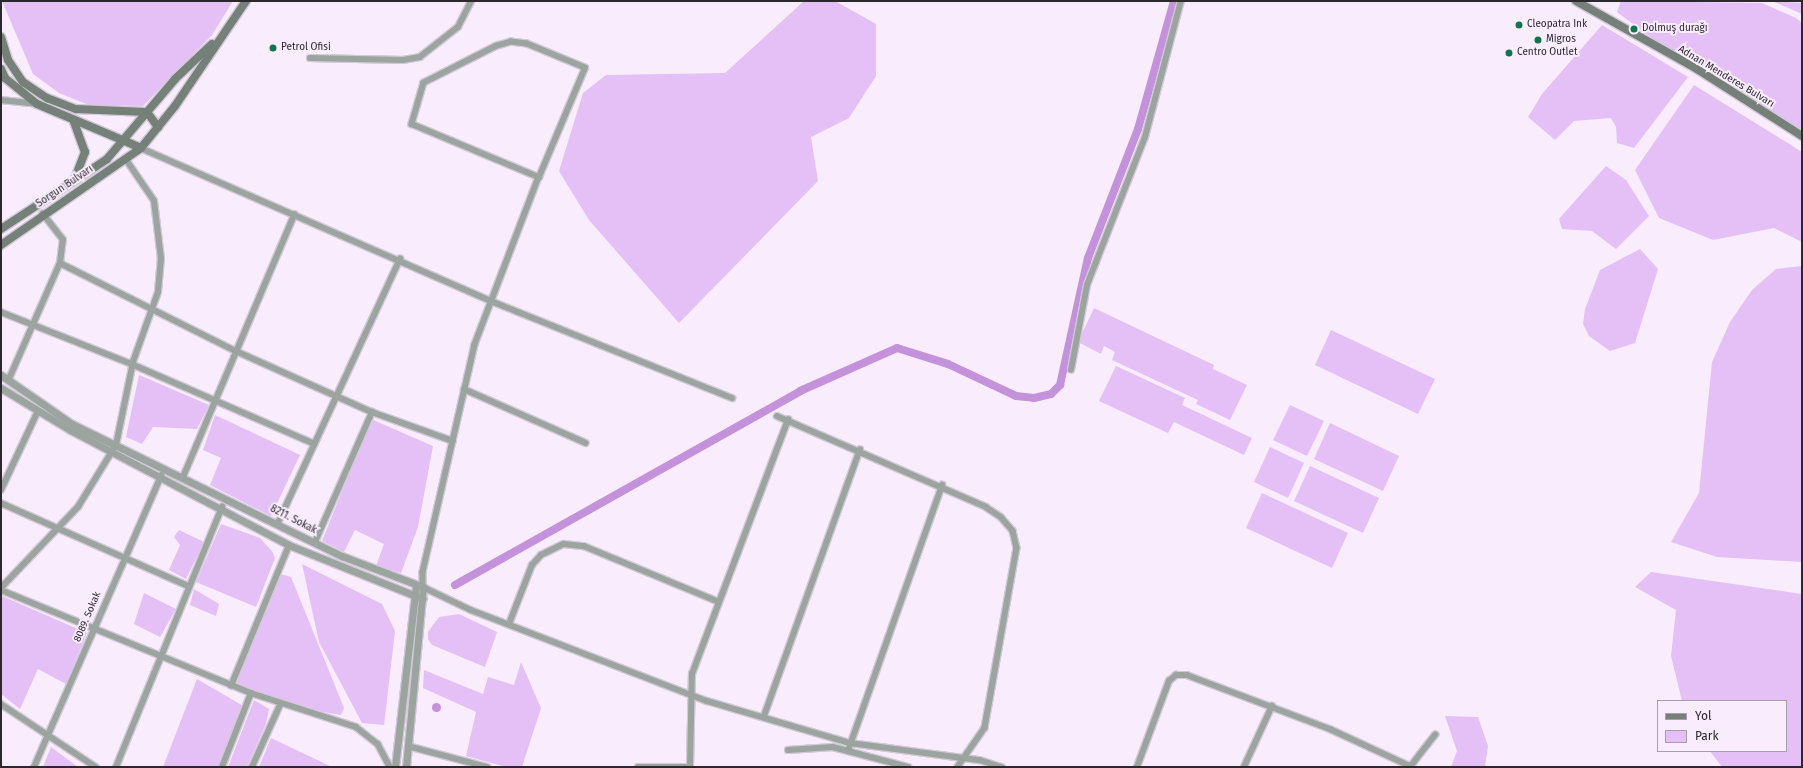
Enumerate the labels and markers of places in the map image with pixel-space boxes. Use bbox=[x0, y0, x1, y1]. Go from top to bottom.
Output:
place label: Cleopatra Ink bbox=[1527, 19, 1587, 31]
marker: Cleopatra Ink bbox=[1514, 20, 1524, 30]
place label: Dolmuş durağı bbox=[1642, 23, 1708, 35]
marker: Dolmuş durağı bbox=[1629, 24, 1639, 34]
place label: Migros bbox=[1546, 34, 1576, 46]
marker: Migros bbox=[1533, 35, 1543, 45]
place label: Petrol Ofisi bbox=[281, 42, 331, 54]
marker: Petrol Ofisi bbox=[268, 43, 278, 53]
place label: Centro Outlet bbox=[1517, 47, 1578, 59]
marker: Centro Outlet bbox=[1504, 48, 1514, 58]

